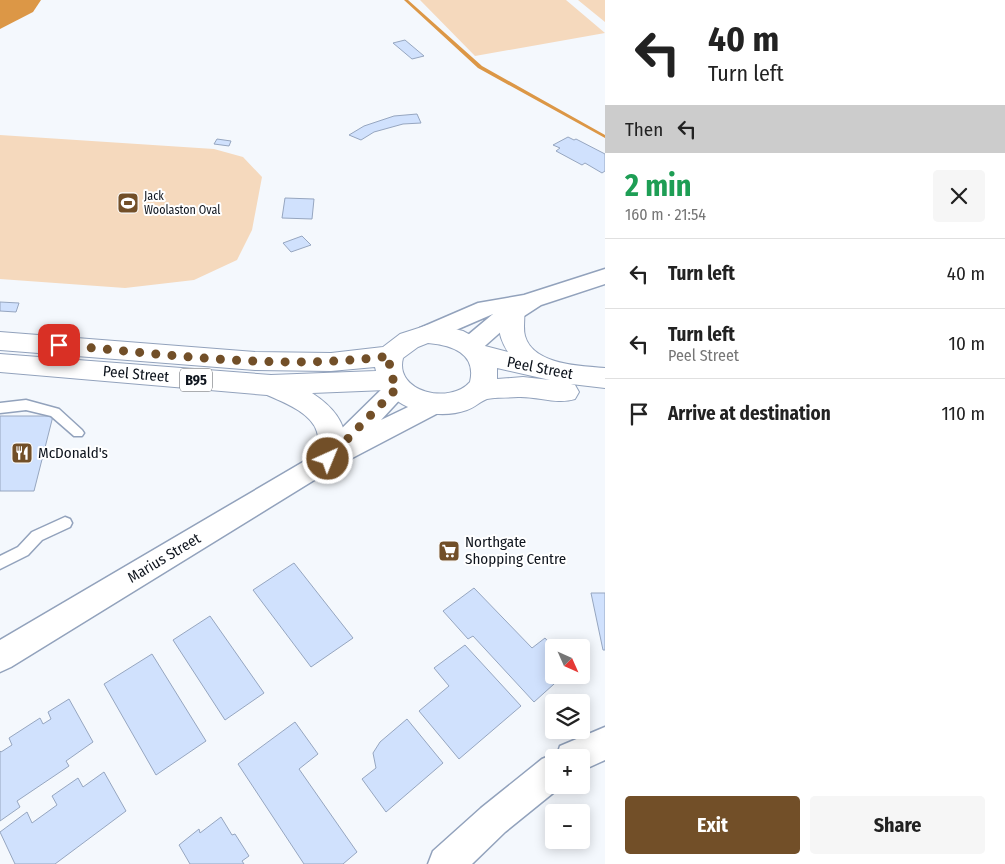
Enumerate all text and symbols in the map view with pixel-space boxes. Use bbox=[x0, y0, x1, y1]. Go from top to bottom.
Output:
text: 40 m bbox=[708, 18, 779, 60]
icon: left bbox=[625, 20, 690, 85]
text: Turn left bbox=[708, 60, 784, 87]
icon: left bbox=[673, 115, 701, 143]
text: Then bbox=[625, 118, 663, 141]
text: 2 min bbox=[625, 168, 692, 204]
button: close bbox=[933, 170, 985, 222]
place label: Jack Woolaston Oval bbox=[144, 189, 220, 217]
sports icon: Jack Woolaston Oval bbox=[116, 191, 140, 215]
text: 160 m · 21:54 bbox=[625, 205, 706, 224]
icon: left bbox=[625, 260, 653, 288]
text: Turn left bbox=[668, 262, 735, 285]
text: 40 m bbox=[947, 262, 985, 285]
text: Turn left bbox=[668, 323, 735, 346]
pin bbox=[38, 324, 80, 366]
icon: left bbox=[625, 330, 653, 358]
icon: arrive bbox=[45, 331, 73, 359]
text: 10 m bbox=[949, 332, 985, 355]
text: Peel Street bbox=[668, 346, 739, 365]
street label: Peel Street bbox=[506, 353, 574, 383]
street label: Peel Street bbox=[102, 362, 170, 386]
road number: B95 bbox=[180, 368, 212, 392]
icon: arrive bbox=[625, 400, 653, 428]
text: Arrive at destination bbox=[668, 402, 831, 425]
text: 110 m bbox=[941, 402, 985, 425]
position arrow bbox=[301, 432, 353, 484]
restaurant icon: McDonald's bbox=[10, 441, 34, 465]
place label: McDonald's bbox=[38, 444, 108, 462]
street label: Marius Street bbox=[124, 529, 204, 587]
place label: Northgate Shopping Centre bbox=[465, 533, 566, 568]
supermarket icon: Northgate Shopping Centre bbox=[437, 539, 461, 563]
north arrow bbox=[545, 639, 590, 684]
map controls bbox=[545, 639, 590, 849]
button: layers bbox=[545, 694, 590, 739]
button: + bbox=[545, 749, 590, 794]
button: Exit bbox=[625, 796, 800, 854]
button: Share bbox=[810, 796, 985, 854]
button: − bbox=[545, 804, 590, 849]

